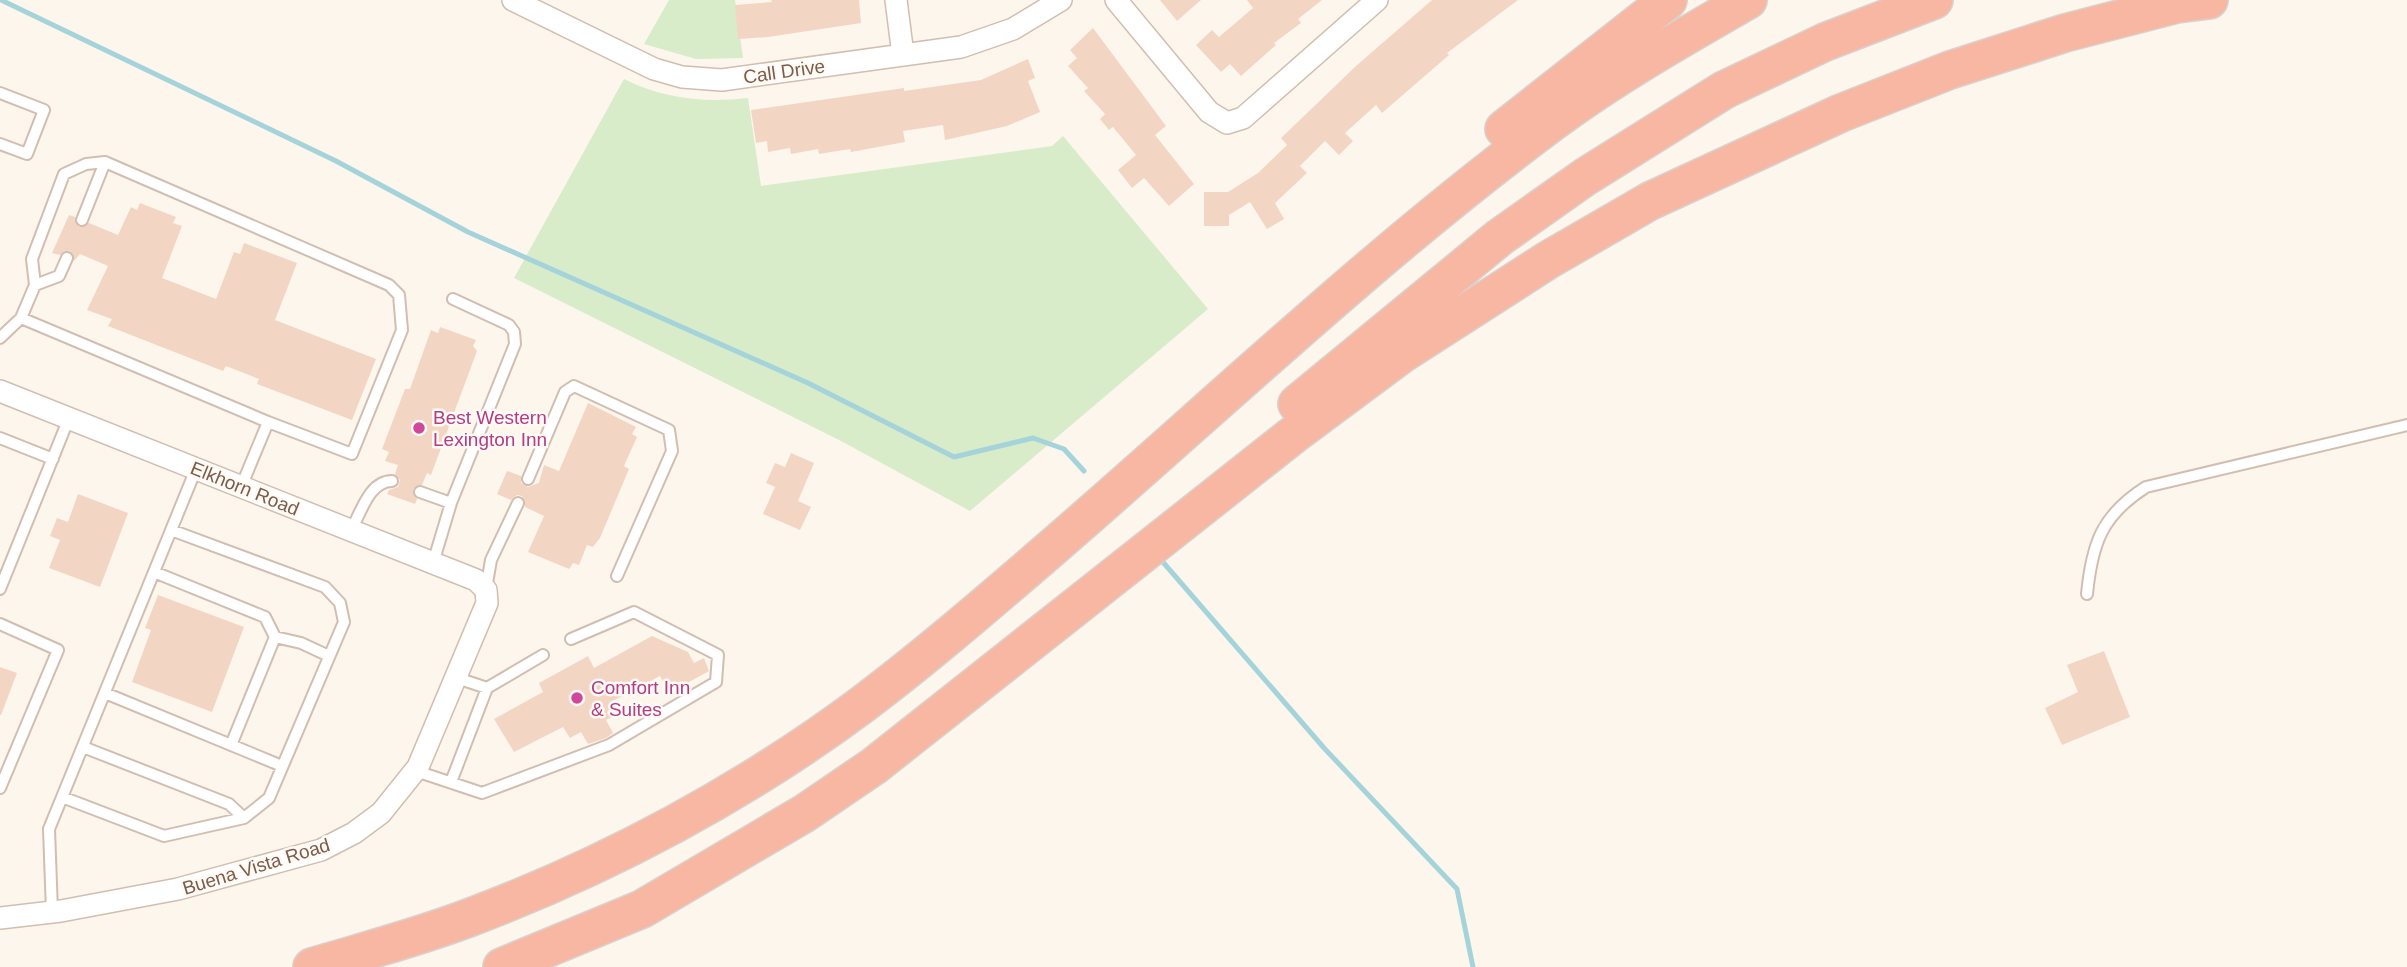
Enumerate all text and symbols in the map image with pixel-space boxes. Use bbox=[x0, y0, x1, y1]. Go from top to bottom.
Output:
street label: Call Drive bbox=[742, 55, 826, 88]
place label: Best Western Lexington Inn bbox=[433, 407, 547, 450]
marker: Best Western Lexington Inn bbox=[411, 420, 427, 436]
street label: Elkhorn Road bbox=[188, 457, 302, 520]
place label: Comfort Inn & Suites bbox=[591, 677, 690, 720]
marker: Comfort Inn & Suites bbox=[569, 690, 585, 706]
street label: Buena Vista Road bbox=[180, 834, 332, 899]

